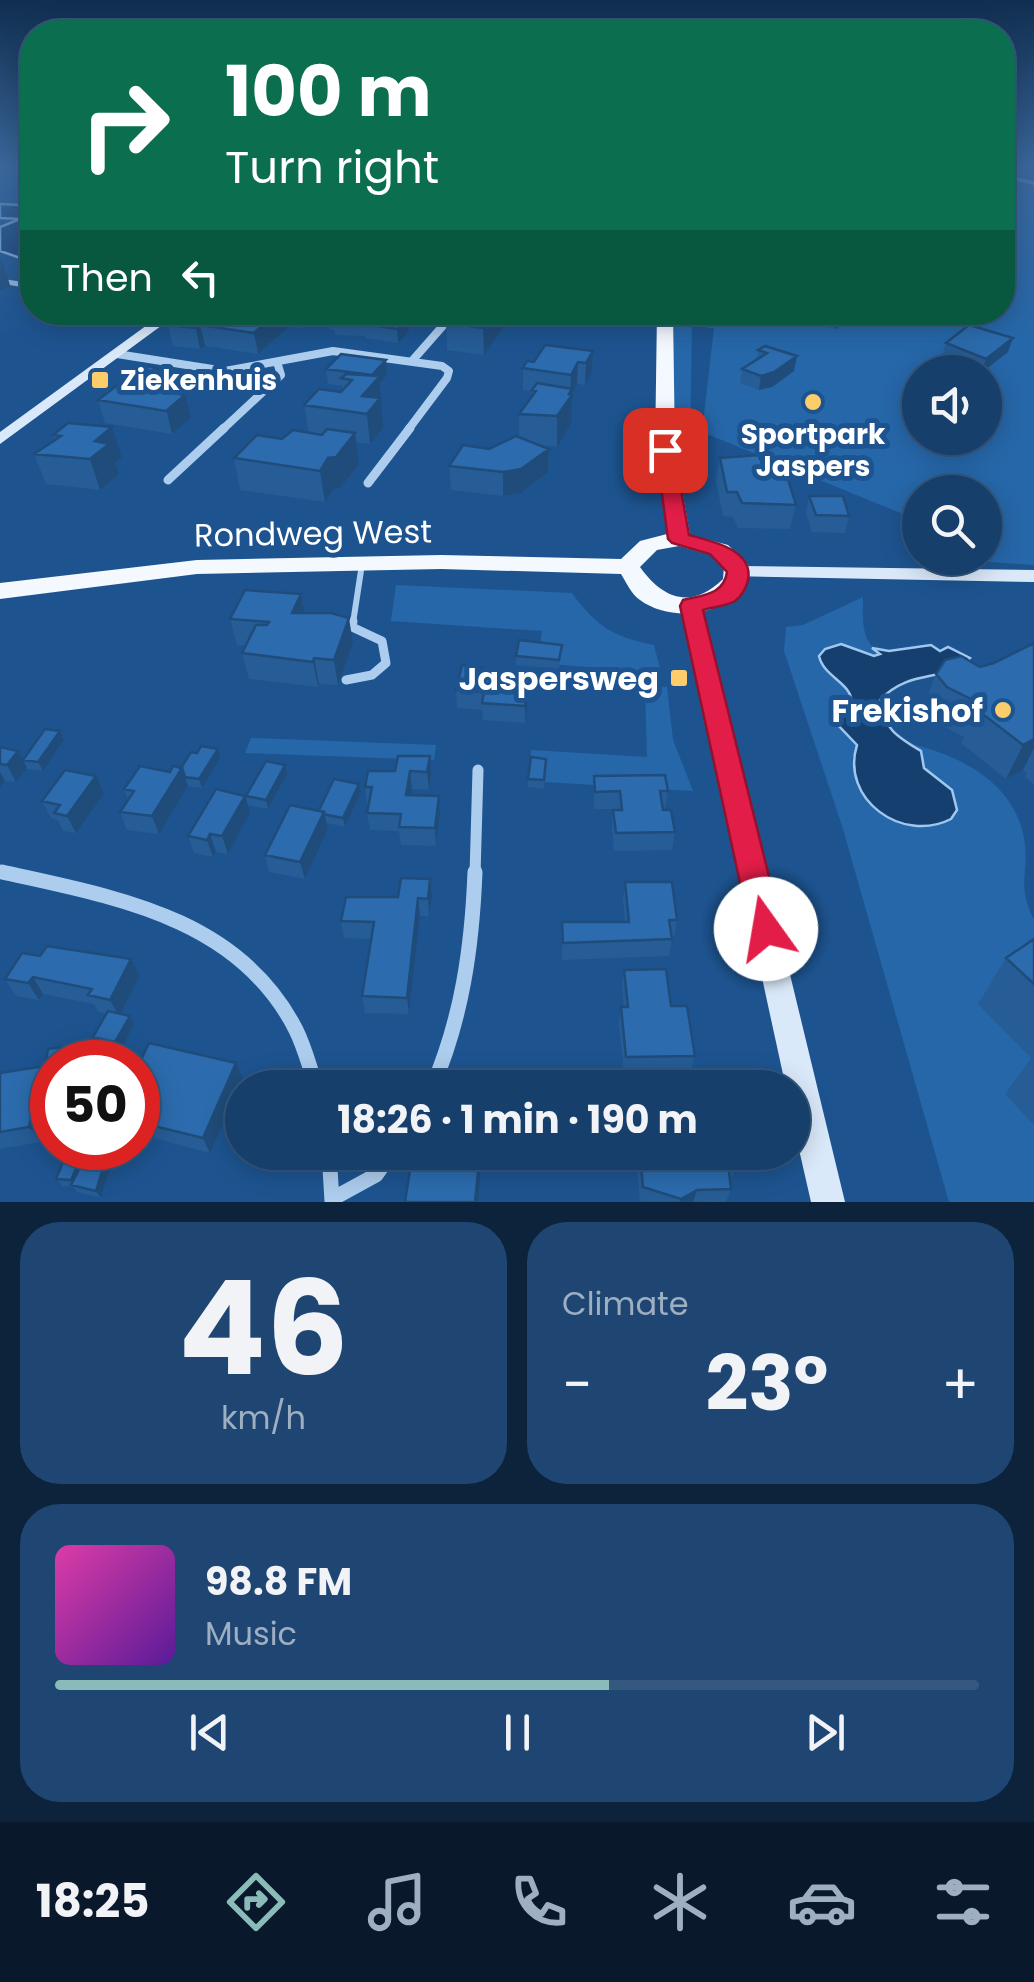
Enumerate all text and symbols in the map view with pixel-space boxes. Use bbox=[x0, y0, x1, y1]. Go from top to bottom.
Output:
text: 100 m bbox=[225, 42, 432, 141]
icon: right bbox=[60, 60, 190, 190]
text: Turn right bbox=[225, 136, 439, 199]
icon: left bbox=[173, 250, 228, 305]
text: Then bbox=[60, 251, 153, 304]
map controls bbox=[902, 355, 1002, 575]
button: sound bbox=[902, 355, 1002, 455]
place label: Ziekenhuis bbox=[120, 361, 277, 400]
marker: Ziekenhuis bbox=[89, 369, 111, 391]
marker: Sportpark Jaspers bbox=[802, 391, 824, 413]
pin bbox=[623, 408, 708, 493]
place label: Sportpark Jaspers bbox=[741, 415, 886, 486]
icon: arrive bbox=[638, 423, 693, 478]
button: search bbox=[902, 475, 1002, 575]
street label: Rondweg West bbox=[194, 508, 432, 558]
place label: Jaspersweg bbox=[459, 656, 659, 701]
marker: Jaspersweg bbox=[668, 667, 690, 689]
place label: Frekishof bbox=[832, 688, 983, 733]
marker: Frekishof bbox=[992, 699, 1014, 721]
position arrow bbox=[714, 877, 818, 981]
speed limit sign: 50 bbox=[30, 1040, 160, 1170]
text: 18:26 · 1 min · 190 m bbox=[337, 1093, 698, 1146]
text: 46 bbox=[178, 1237, 349, 1420]
text: Climate bbox=[562, 1281, 689, 1326]
text: 23° bbox=[705, 1331, 828, 1436]
text: − bbox=[562, 1346, 592, 1423]
text: + bbox=[941, 1346, 979, 1423]
text: km/h bbox=[221, 1395, 306, 1440]
text: 98.8 FM bbox=[205, 1555, 352, 1608]
text: Music bbox=[205, 1611, 297, 1656]
icon: previous bbox=[182, 1705, 237, 1760]
icon: pause bbox=[490, 1705, 545, 1760]
icon: next bbox=[798, 1705, 853, 1760]
icon: directions bbox=[221, 1867, 291, 1937]
icon: music bbox=[362, 1867, 432, 1937]
icon: phone bbox=[504, 1867, 574, 1937]
icon: climate bbox=[645, 1867, 715, 1937]
icon: car bbox=[787, 1867, 857, 1937]
icon: filters bbox=[928, 1867, 998, 1937]
text: 18:25 bbox=[36, 1870, 150, 1933]

